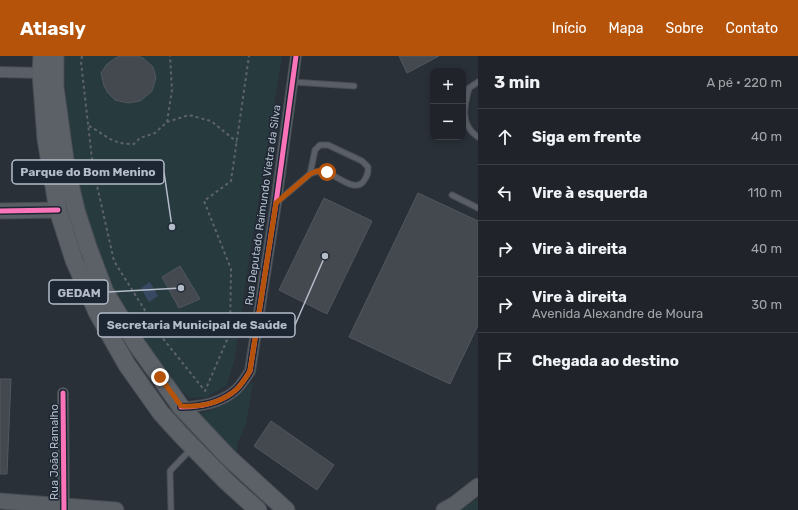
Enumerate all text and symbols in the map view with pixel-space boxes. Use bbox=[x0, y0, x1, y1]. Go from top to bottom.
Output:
text: Atlasly bbox=[20, 17, 86, 40]
text: Início bbox=[552, 20, 587, 37]
text: Mapa bbox=[609, 20, 644, 37]
text: Sobre bbox=[666, 20, 704, 37]
text: Contato bbox=[726, 20, 778, 37]
map controls bbox=[430, 68, 466, 140]
button: + bbox=[430, 68, 466, 104]
text: 3 min bbox=[494, 72, 540, 92]
text: A pé · 220 m bbox=[707, 75, 782, 90]
street label: Rua Deputado Raimundo Vietra da Silva bbox=[242, 104, 284, 306]
button: − bbox=[430, 104, 466, 140]
icon: ahead bbox=[494, 126, 516, 148]
text: Siga em frente bbox=[532, 128, 641, 146]
text: 40 m bbox=[751, 129, 782, 144]
callout: Parque do Bom Menino bbox=[12, 160, 164, 184]
route start bbox=[318, 163, 336, 181]
text: Parque do Bom Menino bbox=[20, 165, 156, 179]
icon: left bbox=[494, 182, 516, 204]
text: Vire à esquerda bbox=[532, 184, 648, 202]
text: 110 m bbox=[748, 185, 782, 200]
icon: right bbox=[494, 238, 516, 260]
text: Vire à direita bbox=[532, 240, 627, 258]
text: 40 m bbox=[751, 241, 782, 256]
callout: GEDAM bbox=[49, 280, 108, 304]
text: GEDAM bbox=[57, 286, 101, 300]
text: Vire à direita bbox=[532, 288, 627, 306]
icon: right bbox=[494, 294, 516, 316]
text: 30 m bbox=[751, 297, 782, 312]
text: Avenida Alexandre de Moura bbox=[532, 306, 703, 321]
callout: Secretaria Municipal de Saúde bbox=[98, 313, 295, 337]
text: Secretaria Municipal de Saúde bbox=[107, 318, 287, 332]
icon: arrive bbox=[494, 350, 516, 372]
text: Chegada ao destino bbox=[532, 352, 679, 370]
route end bbox=[151, 368, 169, 386]
street label: Rua João Ramalho bbox=[48, 404, 61, 500]

